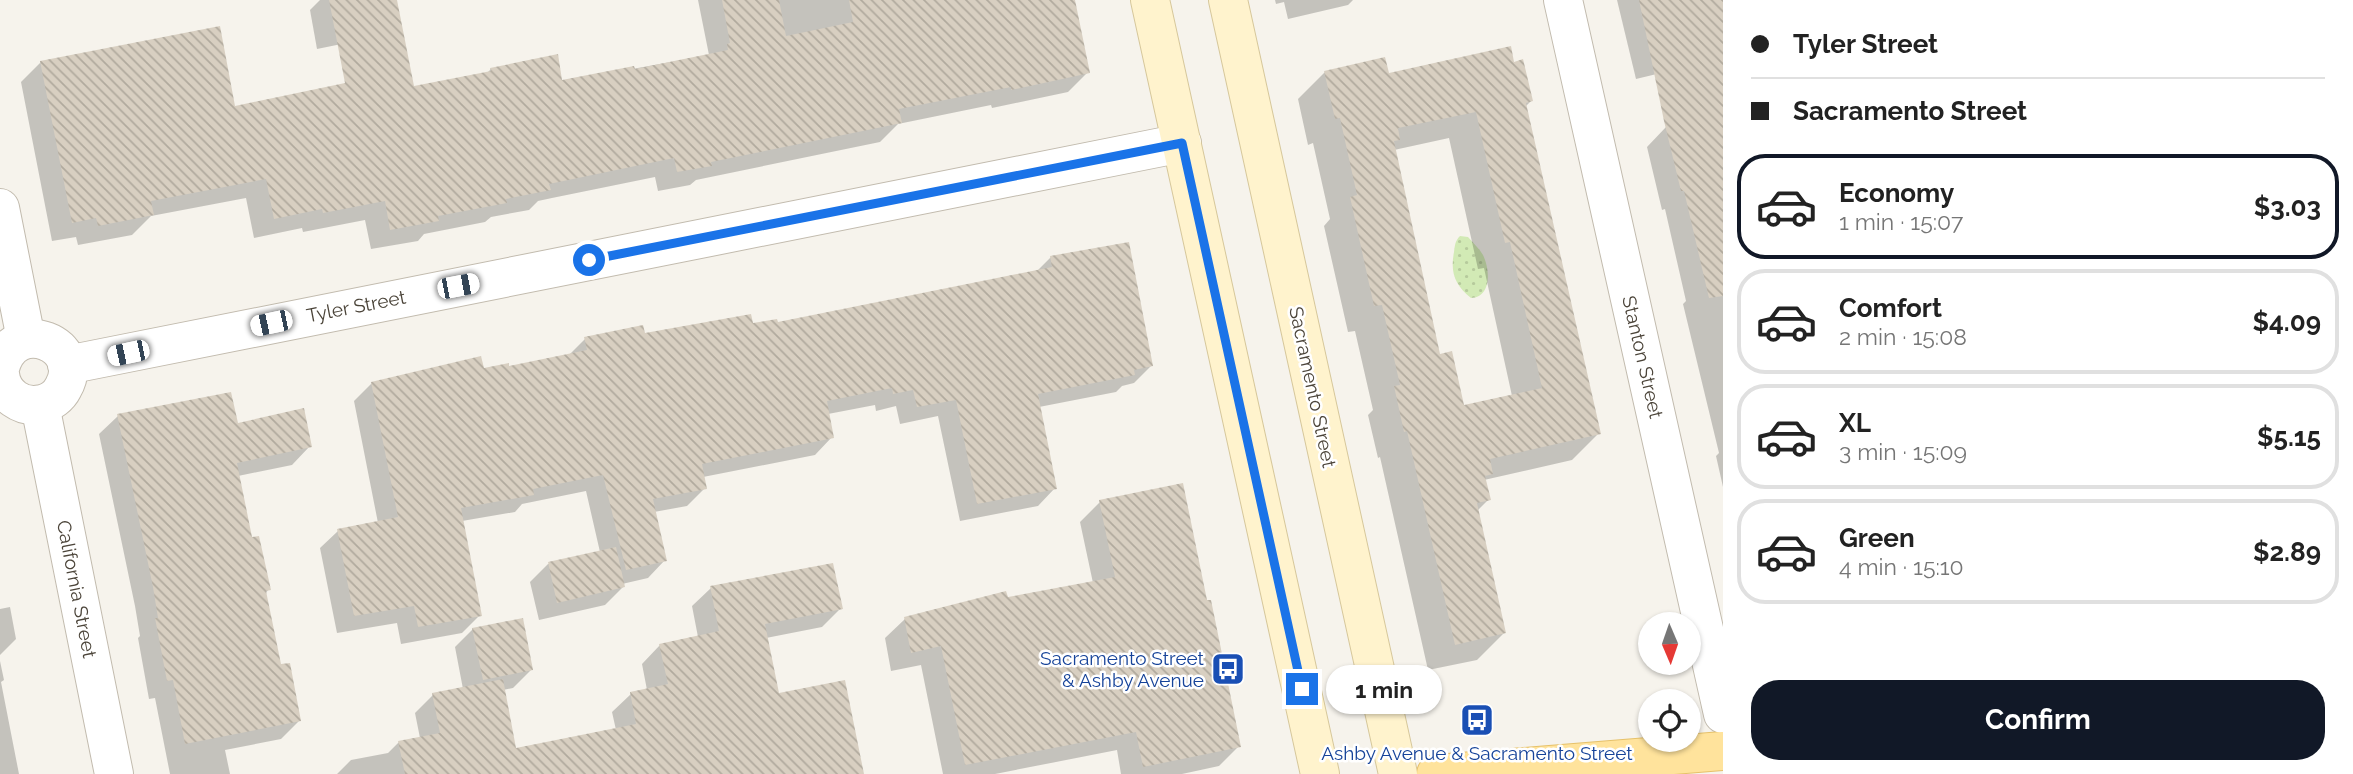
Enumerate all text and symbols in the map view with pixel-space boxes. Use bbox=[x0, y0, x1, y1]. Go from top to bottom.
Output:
text: Tyler Street bbox=[1793, 29, 1938, 59]
text: Sacramento Street bbox=[1793, 96, 2027, 126]
icon: car bbox=[1755, 175, 1818, 238]
text: Economy bbox=[1839, 178, 1954, 208]
text: $3.03 bbox=[2254, 192, 2321, 222]
text: 1 min · 15:07 bbox=[1839, 208, 1963, 235]
route start bbox=[573, 244, 605, 276]
car bbox=[436, 272, 481, 300]
street label: Tyler Street bbox=[305, 286, 408, 326]
icon: car bbox=[1755, 290, 1818, 353]
text: Comfort bbox=[1839, 293, 1942, 323]
street label: Stanton Street bbox=[1618, 294, 1668, 421]
street label: Sacramento Street bbox=[1285, 305, 1341, 470]
text: $4.09 bbox=[2253, 307, 2321, 337]
car bbox=[249, 308, 294, 338]
text: 2 min · 15:08 bbox=[1839, 323, 1967, 350]
car bbox=[106, 338, 151, 368]
icon: car bbox=[1755, 405, 1818, 468]
text: XL bbox=[1839, 408, 1871, 438]
text: $5.15 bbox=[2257, 422, 2321, 452]
text: 3 min · 15:09 bbox=[1839, 438, 1967, 465]
street label: California Street bbox=[53, 518, 101, 660]
icon: car bbox=[1755, 520, 1818, 583]
text: Green bbox=[1839, 523, 1915, 553]
text: $2.89 bbox=[2253, 537, 2321, 567]
text: 4 min · 15:10 bbox=[1839, 553, 1964, 580]
north arrow bbox=[1638, 612, 1701, 676]
map controls bbox=[1638, 612, 1701, 752]
place label: Sacramento Street & Ashby Avenue bbox=[1040, 647, 1205, 691]
bus stop icon: Sacramento Street & Ashby Avenue bbox=[1209, 650, 1247, 688]
callout: 1 min bbox=[1326, 664, 1442, 714]
route end bbox=[1286, 673, 1318, 705]
text: 1 min bbox=[1355, 676, 1413, 703]
button: Confirm bbox=[1751, 680, 2325, 760]
button: locate bbox=[1638, 689, 1701, 752]
bus stop icon: Ashby Avenue & Sacramento Street bbox=[1458, 701, 1496, 739]
place label: Ashby Avenue & Sacramento Street bbox=[1321, 742, 1633, 764]

